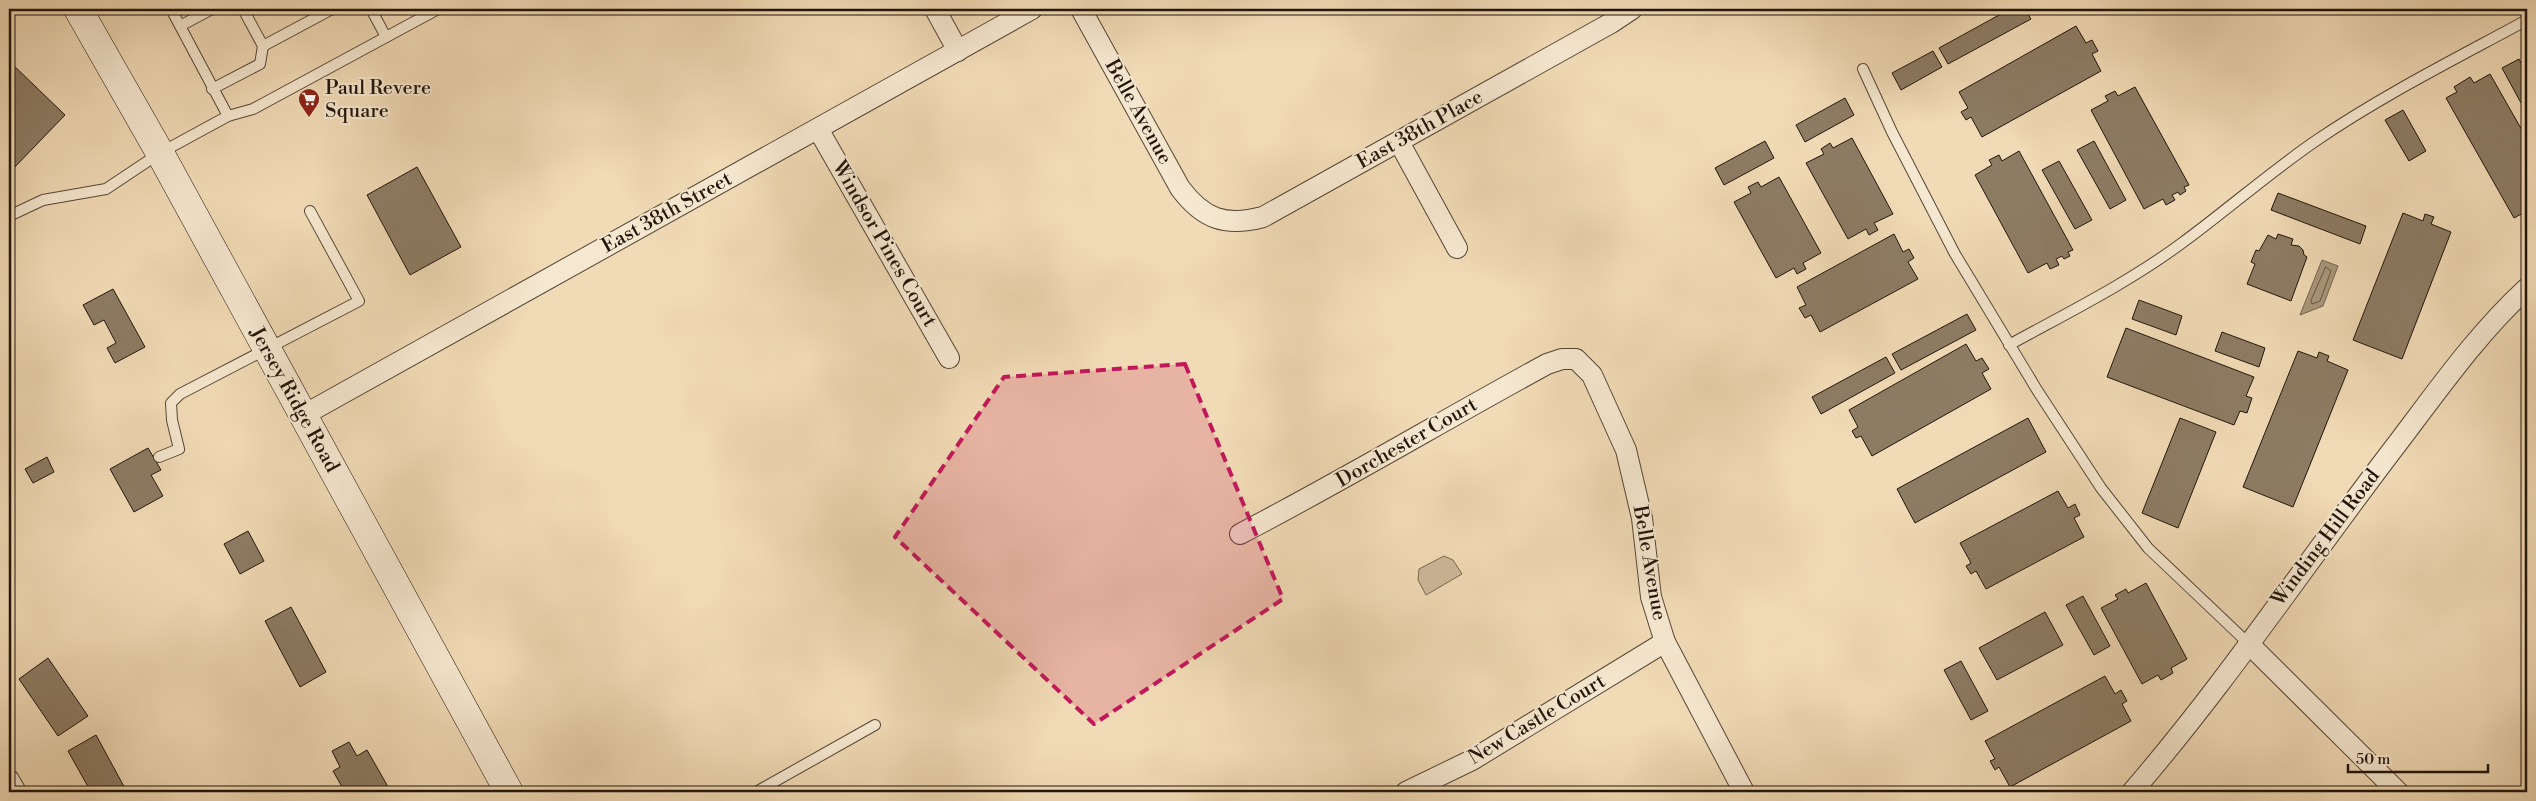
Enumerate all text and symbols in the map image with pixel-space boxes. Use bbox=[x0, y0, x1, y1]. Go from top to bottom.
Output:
street label: Belle Avenue bbox=[1098, 54, 1177, 169]
place label: Paul Revere Square bbox=[325, 76, 431, 124]
street label: East 38th Place bbox=[1352, 85, 1488, 175]
supermarket icon: Paul Revere Square bbox=[297, 87, 321, 118]
street label: Windsor Pines Court bbox=[826, 156, 942, 332]
street label: East 38th Street bbox=[598, 167, 736, 259]
street label: Jersey Ridge Road bbox=[243, 322, 345, 478]
street label: Dorchester Court bbox=[1332, 393, 1482, 493]
street label: Winding Hill Road bbox=[2266, 464, 2386, 612]
street label: Belle Avenue bbox=[1626, 503, 1671, 622]
street label: New Castle Court bbox=[1464, 669, 1610, 771]
scale bar bbox=[2348, 741, 2488, 773]
text: 50 m bbox=[2356, 750, 2390, 769]

